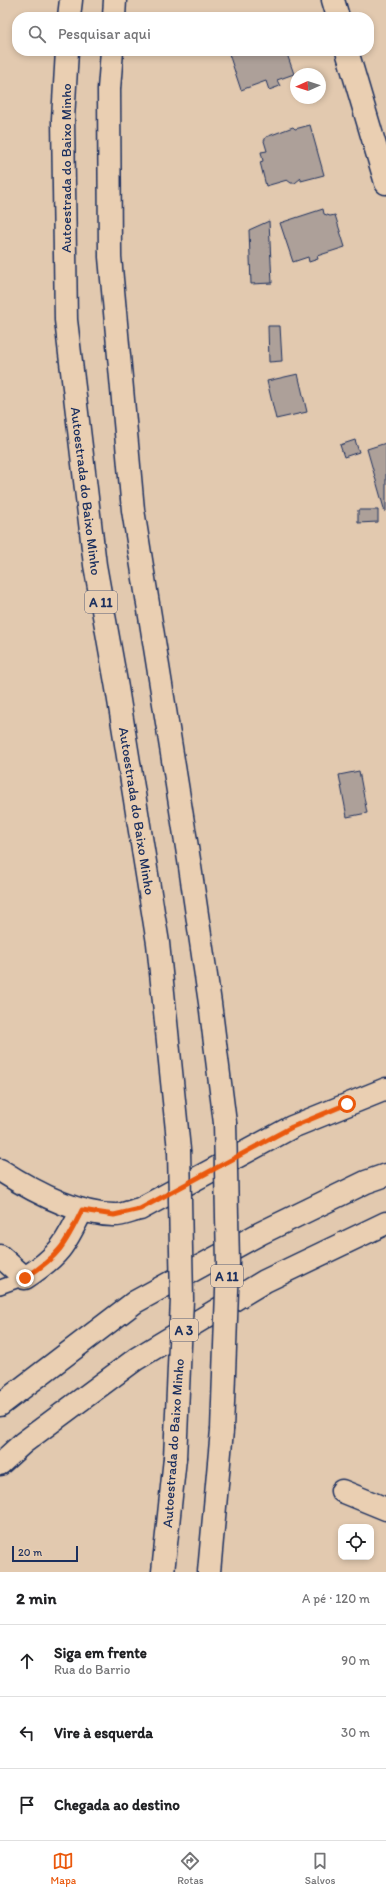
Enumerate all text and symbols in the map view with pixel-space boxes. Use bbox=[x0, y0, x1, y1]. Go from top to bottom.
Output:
search box bbox=[12, 12, 374, 56]
icon: search bbox=[26, 23, 48, 45]
text: Pesquisar aqui bbox=[58, 25, 151, 43]
north arrow bbox=[290, 68, 326, 104]
street label: Autoestrada do Baixo Minho bbox=[58, 83, 75, 253]
street label: Autoestrada do Baixo Minho bbox=[67, 406, 104, 576]
road number: A 11 bbox=[85, 591, 117, 613]
street label: Autoestrada do Baixo Minho bbox=[115, 726, 158, 896]
route start bbox=[338, 1095, 356, 1113]
road number: A 11 bbox=[211, 1265, 243, 1287]
route end bbox=[16, 1269, 34, 1287]
road number: A 3 bbox=[170, 1319, 198, 1341]
street label: Autoestrada do Baixo Minho bbox=[159, 1358, 188, 1528]
map controls bbox=[338, 1524, 374, 1560]
button: locate bbox=[338, 1524, 374, 1560]
scale bar bbox=[12, 1544, 78, 1563]
text: 20 m bbox=[18, 1546, 42, 1559]
text: 2 min bbox=[16, 1588, 56, 1608]
text: A pé · 120 m bbox=[302, 1591, 370, 1606]
text: Siga em frente bbox=[54, 1644, 147, 1662]
icon: ahead bbox=[16, 1650, 38, 1672]
text: 90 m bbox=[341, 1653, 370, 1668]
text: Rua do Barrio bbox=[54, 1662, 130, 1677]
icon: left bbox=[16, 1722, 38, 1744]
text: Vire à esquerda bbox=[54, 1724, 153, 1742]
text: 30 m bbox=[341, 1725, 370, 1740]
icon: arrive bbox=[16, 1794, 38, 1816]
text: Chegada ao destino bbox=[54, 1796, 180, 1814]
tab: Mapa bbox=[51, 1850, 76, 1887]
tab: Rotas bbox=[177, 1850, 204, 1887]
tab: Salvos bbox=[305, 1850, 335, 1887]

